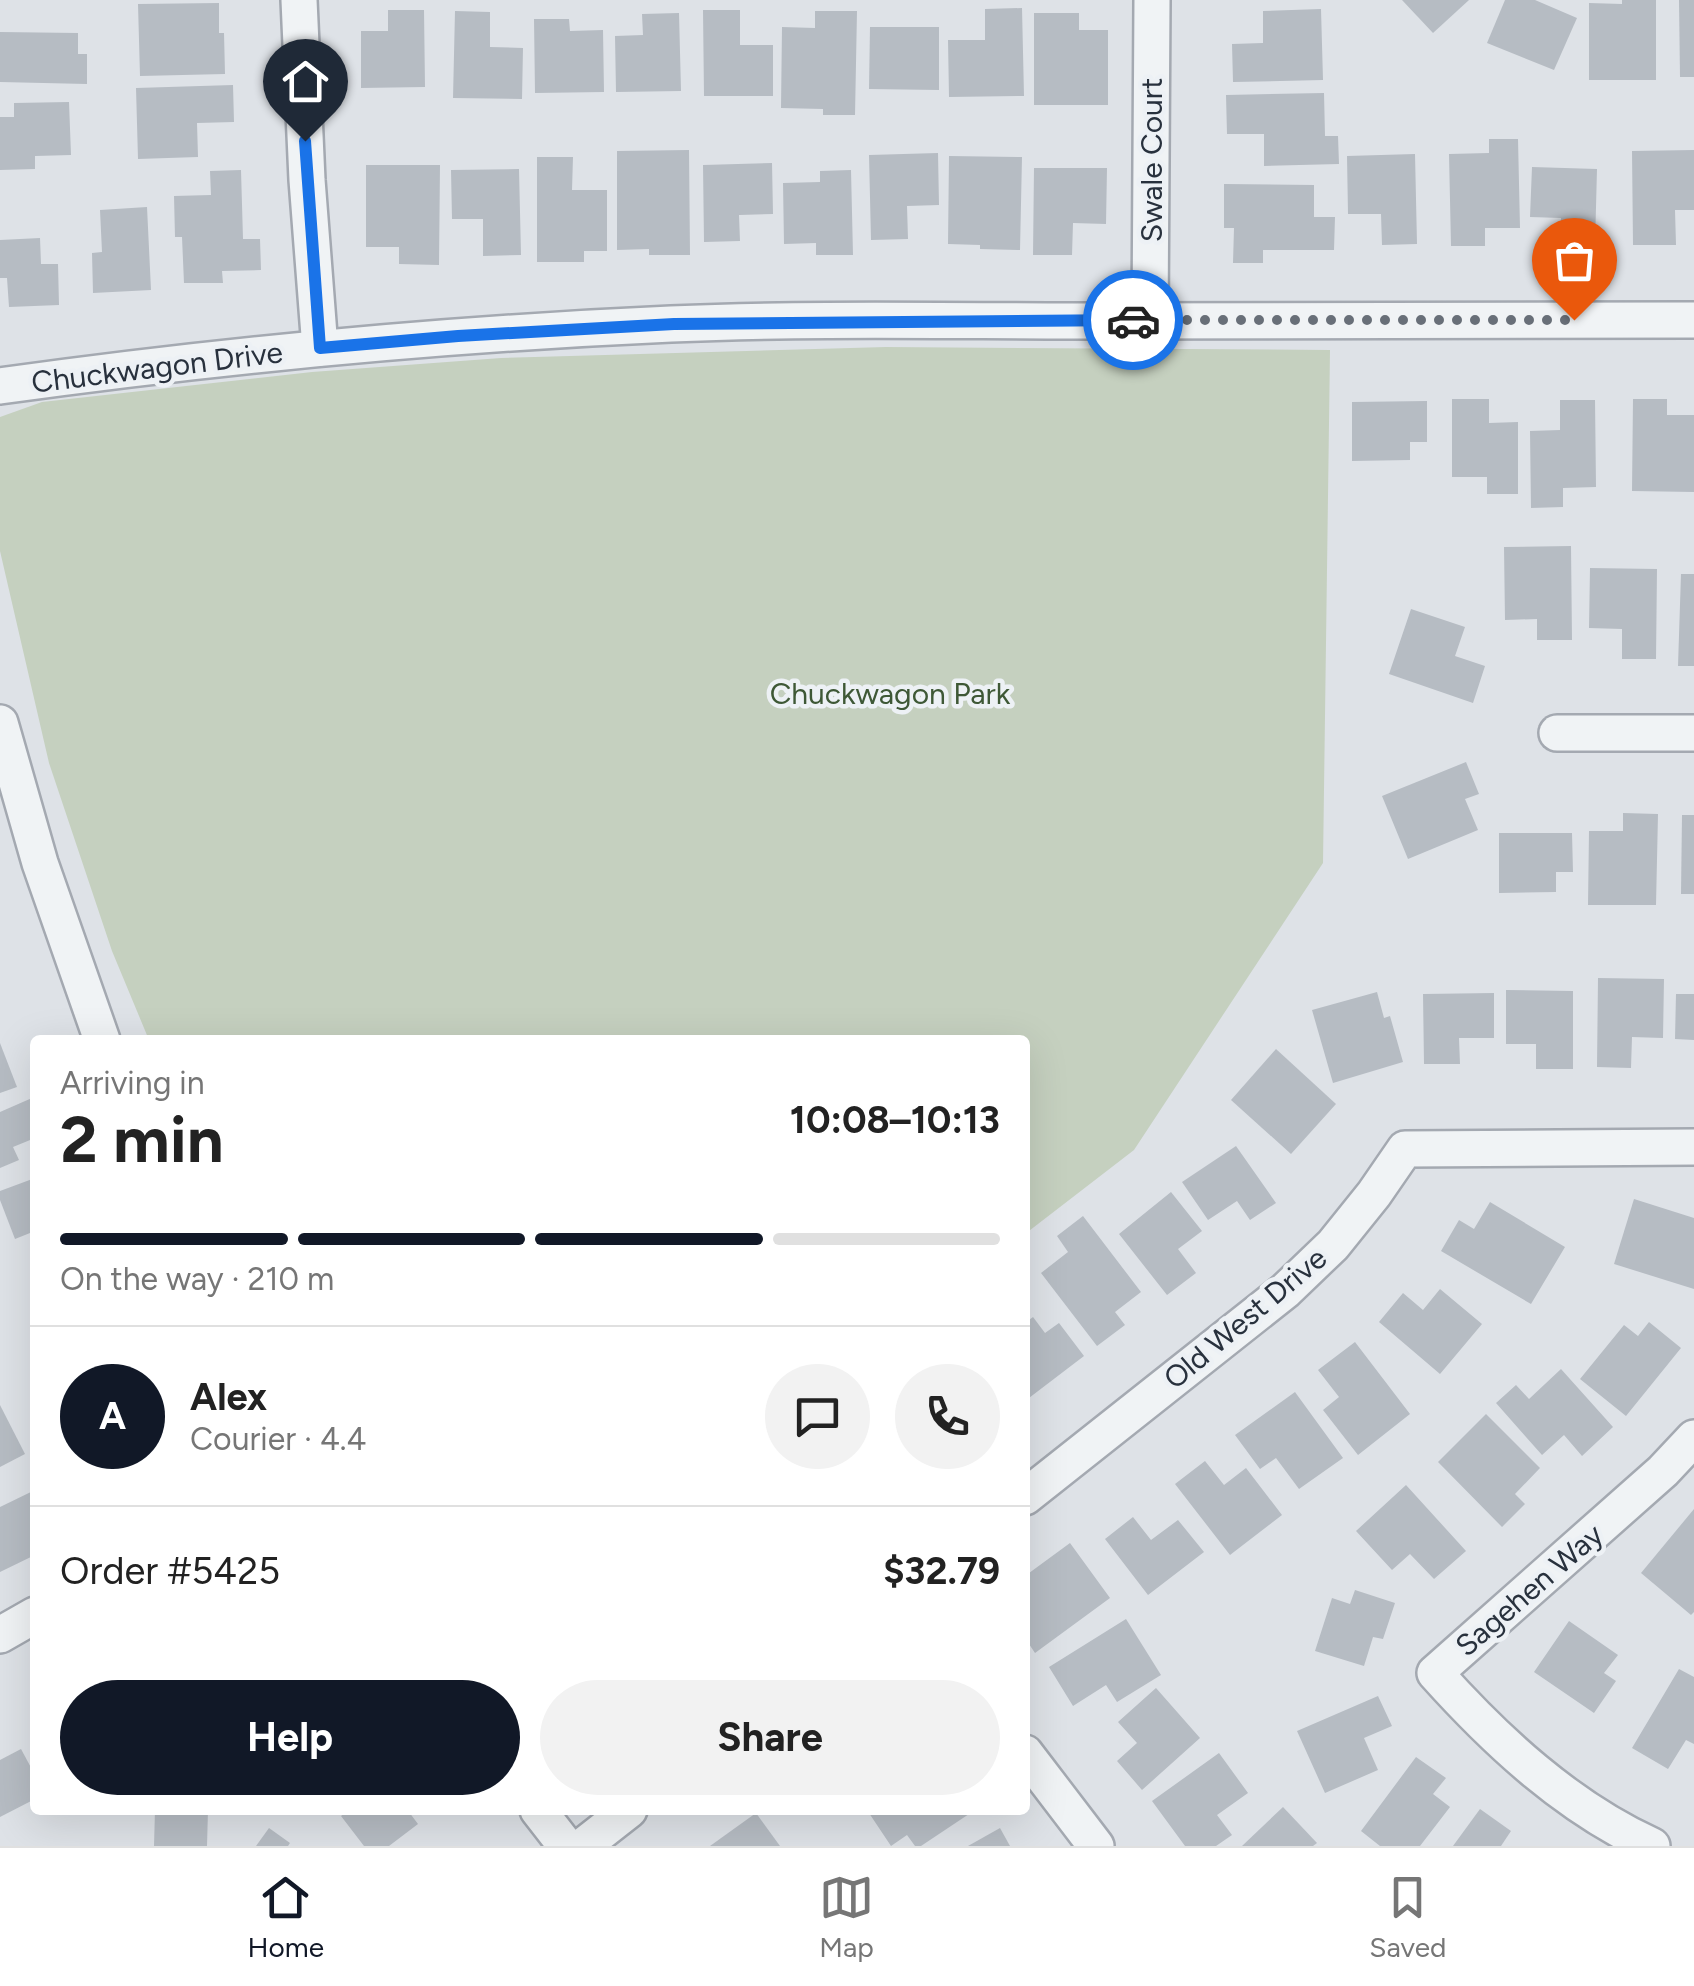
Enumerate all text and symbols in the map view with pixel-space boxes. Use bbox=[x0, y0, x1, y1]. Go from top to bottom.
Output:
pin bbox=[263, 39, 348, 142]
icon: home bbox=[278, 54, 333, 109]
street label: Swale Court bbox=[1133, 78, 1170, 242]
pin bbox=[1532, 218, 1617, 321]
icon: bag bbox=[1547, 233, 1602, 288]
courier bbox=[1083, 270, 1183, 370]
icon: car bbox=[1106, 293, 1161, 348]
street label: Chuckwagon Drive bbox=[29, 333, 285, 401]
park label: Chuckwagon Park bbox=[770, 675, 1011, 712]
text: Arriving in bbox=[60, 1064, 205, 1102]
text: 10:08–10:13 bbox=[790, 1097, 1000, 1143]
text: 2 min bbox=[60, 1100, 224, 1178]
street label: Old West Drive bbox=[1156, 1239, 1334, 1397]
text: On the way · 210 m bbox=[60, 1260, 334, 1298]
button: chat bbox=[765, 1364, 870, 1469]
button: phone bbox=[895, 1364, 1000, 1469]
text: Alex bbox=[190, 1374, 267, 1420]
text: A bbox=[99, 1393, 126, 1439]
text: Courier · 4.4 bbox=[190, 1420, 366, 1458]
street label: Sagehen Way bbox=[1448, 1516, 1611, 1664]
text: Order #5425 bbox=[60, 1548, 280, 1594]
text: $32.79 bbox=[883, 1548, 1000, 1594]
button: Help bbox=[60, 1680, 520, 1795]
button: Share bbox=[540, 1680, 1000, 1795]
tab: Home bbox=[248, 1870, 324, 1964]
tab: Map bbox=[819, 1870, 874, 1964]
tab: Saved bbox=[1369, 1870, 1446, 1964]

